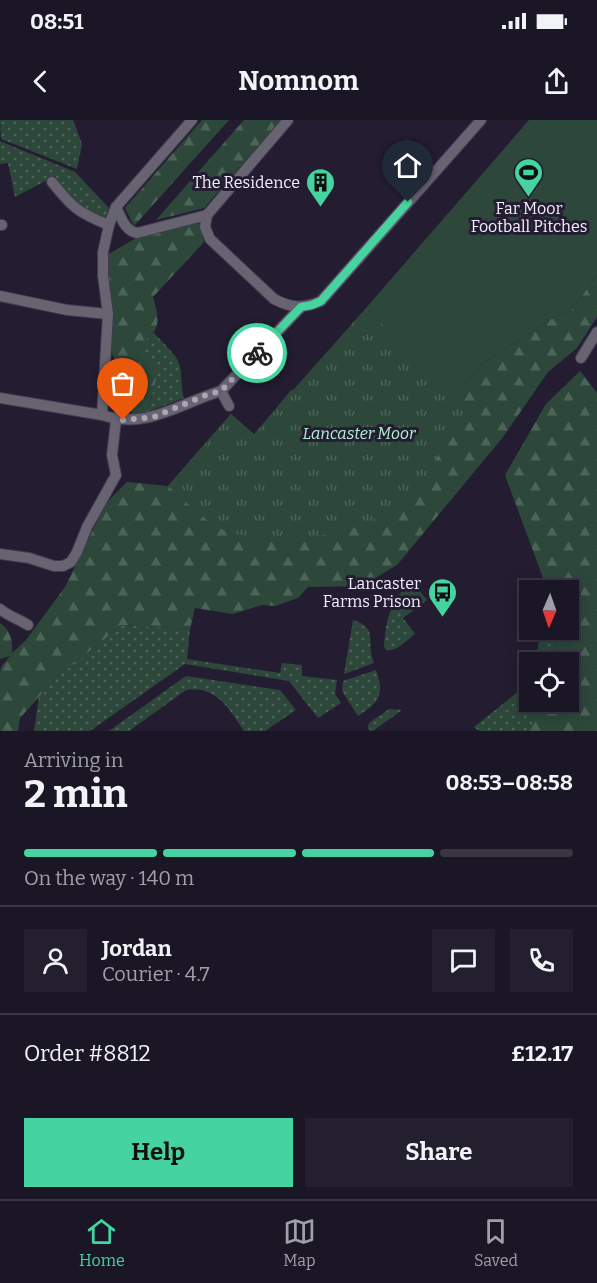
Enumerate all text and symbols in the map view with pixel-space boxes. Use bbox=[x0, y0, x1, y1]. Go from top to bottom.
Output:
text: 08:51 bbox=[30, 8, 84, 35]
icon: back bbox=[24, 65, 57, 98]
text: Nomnom bbox=[238, 65, 359, 97]
icon: share bbox=[540, 65, 573, 98]
pin bbox=[382, 140, 433, 202]
icon: home bbox=[391, 149, 424, 182]
sports icon: Far Moor Football Pitches bbox=[513, 156, 545, 198]
building icon: The Residence bbox=[305, 166, 337, 208]
place label: The Residence bbox=[193, 173, 300, 192]
place label: Far Moor Football Pitches bbox=[471, 199, 587, 236]
courier bbox=[227, 323, 287, 383]
icon: bike bbox=[241, 337, 274, 370]
pin bbox=[97, 358, 148, 420]
icon: bag bbox=[106, 367, 139, 400]
park label: Lancaster Moor bbox=[303, 424, 417, 443]
place label: Lancaster Farms Prison bbox=[323, 574, 421, 611]
bus stop icon: Lancaster Farms Prison bbox=[426, 576, 458, 618]
north arrow bbox=[519, 580, 579, 640]
map controls bbox=[519, 580, 579, 712]
button: locate bbox=[519, 652, 579, 712]
text: Arriving in bbox=[24, 748, 123, 772]
text: 08:53–08:58 bbox=[446, 769, 573, 796]
text: 2 min bbox=[24, 771, 128, 817]
text: On the way · 140 m bbox=[24, 866, 194, 890]
button: person bbox=[24, 929, 87, 992]
button: chat bbox=[432, 929, 495, 992]
button: phone bbox=[510, 929, 573, 992]
text: Jordan bbox=[102, 935, 172, 962]
text: Courier · 4.7 bbox=[102, 962, 210, 986]
text: Order #8812 bbox=[24, 1040, 151, 1067]
text: £12.17 bbox=[511, 1040, 573, 1067]
button: Help bbox=[24, 1118, 293, 1187]
button: Share bbox=[305, 1118, 573, 1187]
tab: Home bbox=[79, 1215, 125, 1270]
tab: Map bbox=[283, 1215, 316, 1270]
tab: Saved bbox=[474, 1215, 518, 1270]

